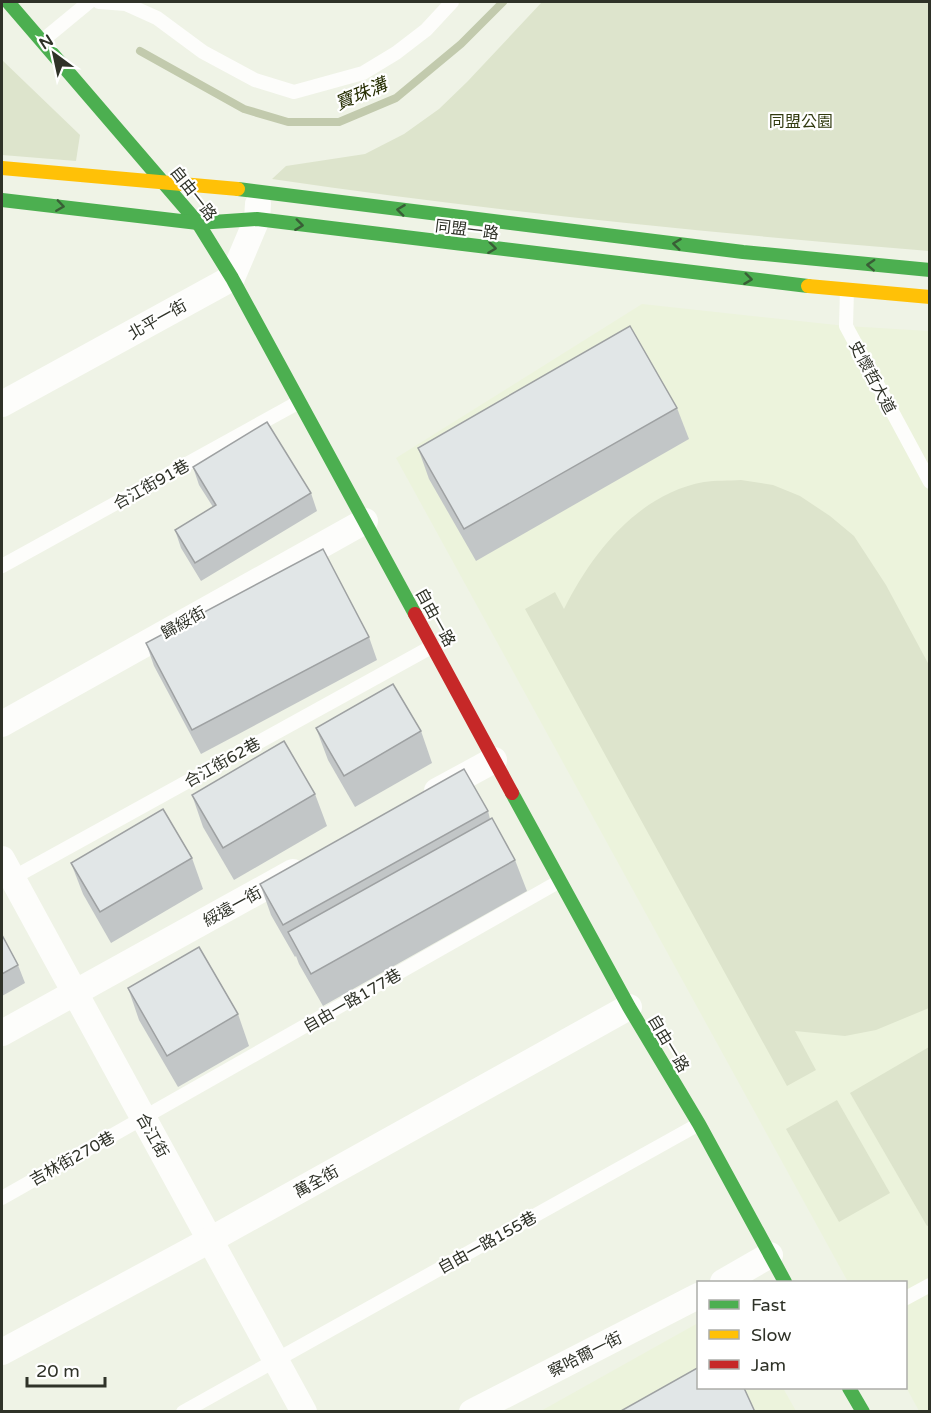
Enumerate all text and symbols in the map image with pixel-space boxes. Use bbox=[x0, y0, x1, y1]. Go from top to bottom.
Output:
north arrow bbox=[24, 24, 84, 84]
text: N bbox=[36, 30, 57, 54]
water label: 寶珠溝 bbox=[332, 72, 393, 115]
park label: 同盟公園 bbox=[769, 112, 833, 132]
street label: 自由一路 bbox=[166, 162, 221, 225]
one-way arrow bbox=[55, 200, 64, 212]
one-way arrow bbox=[396, 204, 405, 216]
street label: 同盟一路 bbox=[434, 216, 500, 244]
one-way arrow bbox=[294, 218, 303, 230]
one-way arrow bbox=[673, 238, 682, 250]
one-way arrow bbox=[488, 241, 497, 254]
one-way arrow bbox=[867, 258, 876, 271]
one-way arrow bbox=[744, 273, 753, 285]
street label: 北平一街 bbox=[125, 296, 190, 344]
street label: 史懷哲大道 bbox=[845, 337, 900, 417]
street label: 合江街91巷 bbox=[110, 456, 193, 514]
street label: 自由一路 bbox=[411, 585, 459, 650]
street label: 歸綏街 bbox=[158, 602, 209, 643]
street label: 合江街62巷 bbox=[181, 734, 264, 792]
street label: 綏遠一街 bbox=[200, 883, 265, 931]
street label: 自由一路177巷 bbox=[300, 965, 405, 1037]
street label: 自由一路 bbox=[643, 1011, 693, 1076]
street label: 合江街 bbox=[132, 1110, 173, 1161]
street label: 吉林街270巷 bbox=[26, 1127, 119, 1190]
street label: 萬全街 bbox=[291, 1161, 342, 1202]
street label: 自由一路155巷 bbox=[434, 1207, 541, 1278]
legend bbox=[697, 1281, 907, 1389]
text: Fast bbox=[751, 1294, 786, 1316]
text: Slow bbox=[751, 1324, 792, 1346]
street label: 察哈爾一街 bbox=[545, 1328, 626, 1382]
scale bar bbox=[27, 1350, 105, 1388]
text: Jam bbox=[751, 1354, 786, 1376]
text: 20 m bbox=[36, 1360, 80, 1382]

